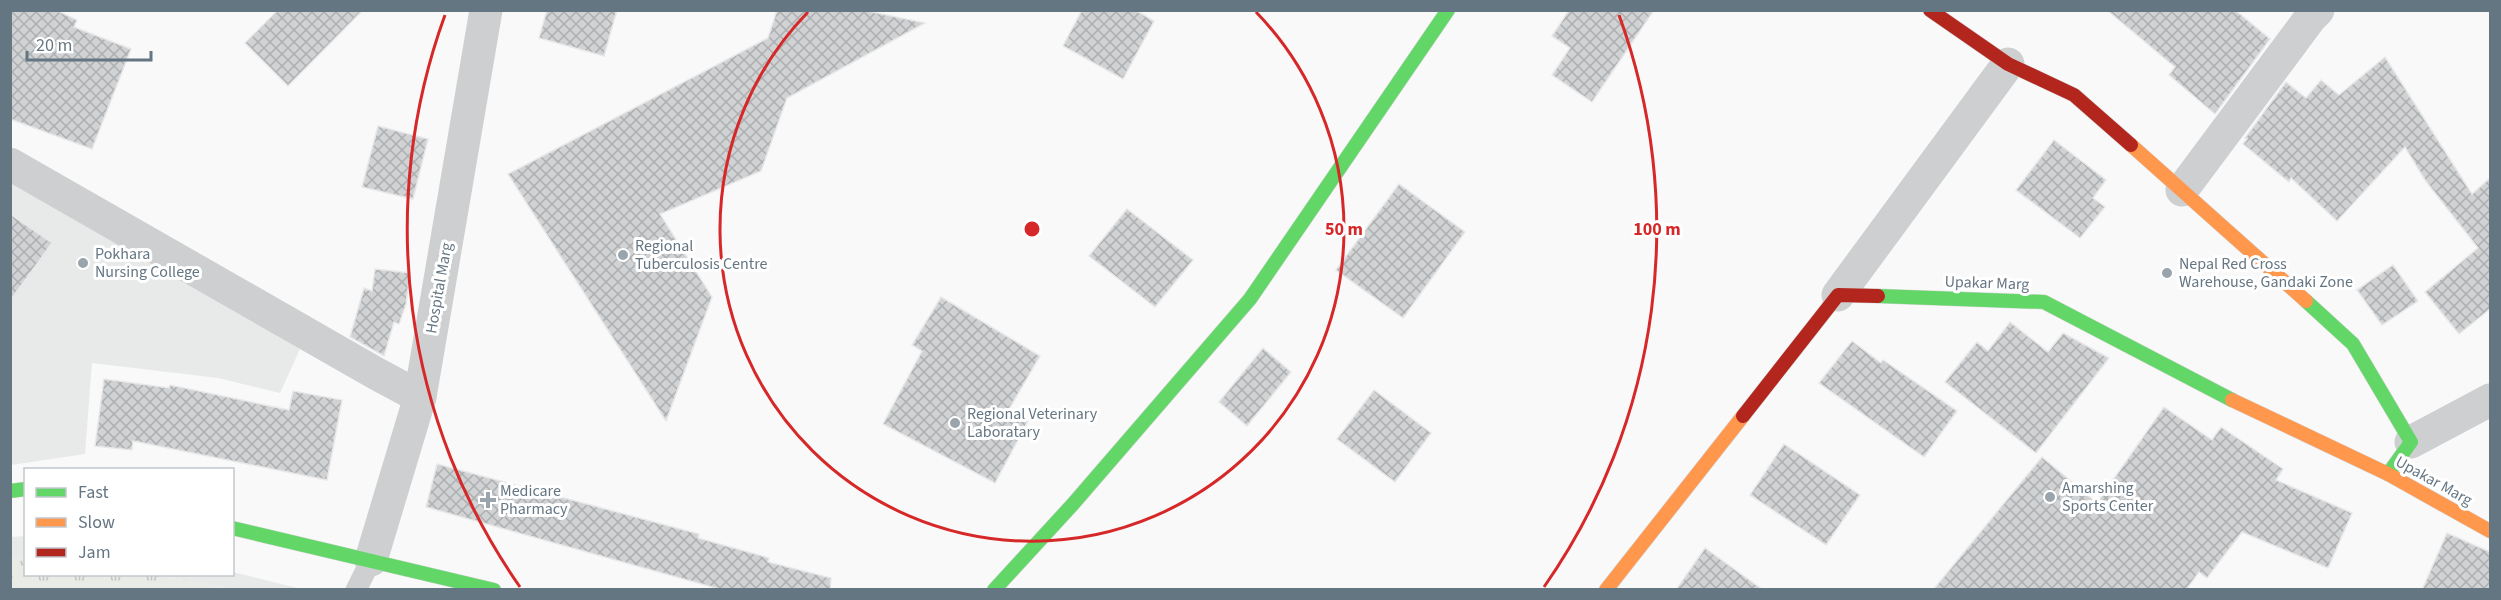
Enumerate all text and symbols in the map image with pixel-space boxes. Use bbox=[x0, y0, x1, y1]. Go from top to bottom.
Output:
scale bar bbox=[27, 24, 152, 62]
text: 20 m bbox=[36, 33, 72, 58]
text: 50 m bbox=[1325, 217, 1363, 242]
text: 100 m bbox=[1633, 217, 1681, 242]
centre of rings bbox=[1022, 219, 1042, 239]
place label: Regional Tuberculosis Centre bbox=[635, 235, 768, 275]
street label: Hospital Marg bbox=[420, 241, 458, 335]
place label: Pokhara Nursing College bbox=[95, 243, 200, 283]
marker: Regional Tuberculosis Centre bbox=[616, 248, 630, 262]
place label: Nepal Red Cross Warehouse, Gandaki Zone bbox=[2179, 253, 2353, 293]
marker: Pokhara Nursing College bbox=[76, 256, 90, 270]
marker: Nepal Red Cross Warehouse, Gandaki Zone bbox=[2160, 266, 2174, 280]
street label: Upakar Marg bbox=[1944, 271, 2030, 295]
place label: Regional Veterinary Laboratary bbox=[967, 403, 1098, 443]
marker: Regional Veterinary Laboratary bbox=[948, 416, 962, 430]
street label: Upakar Marg bbox=[2392, 451, 2476, 511]
legend bbox=[24, 468, 234, 576]
place label: Amarshing Sports Center bbox=[2062, 477, 2154, 517]
text: Fast bbox=[78, 480, 109, 505]
place label: Medicare Pharmacy bbox=[500, 480, 568, 520]
marker: Amarshing Sports Center bbox=[2043, 490, 2057, 504]
marker: Medicare Pharmacy bbox=[481, 493, 495, 507]
text: Slow bbox=[78, 510, 115, 535]
text: Jam bbox=[78, 540, 111, 565]

